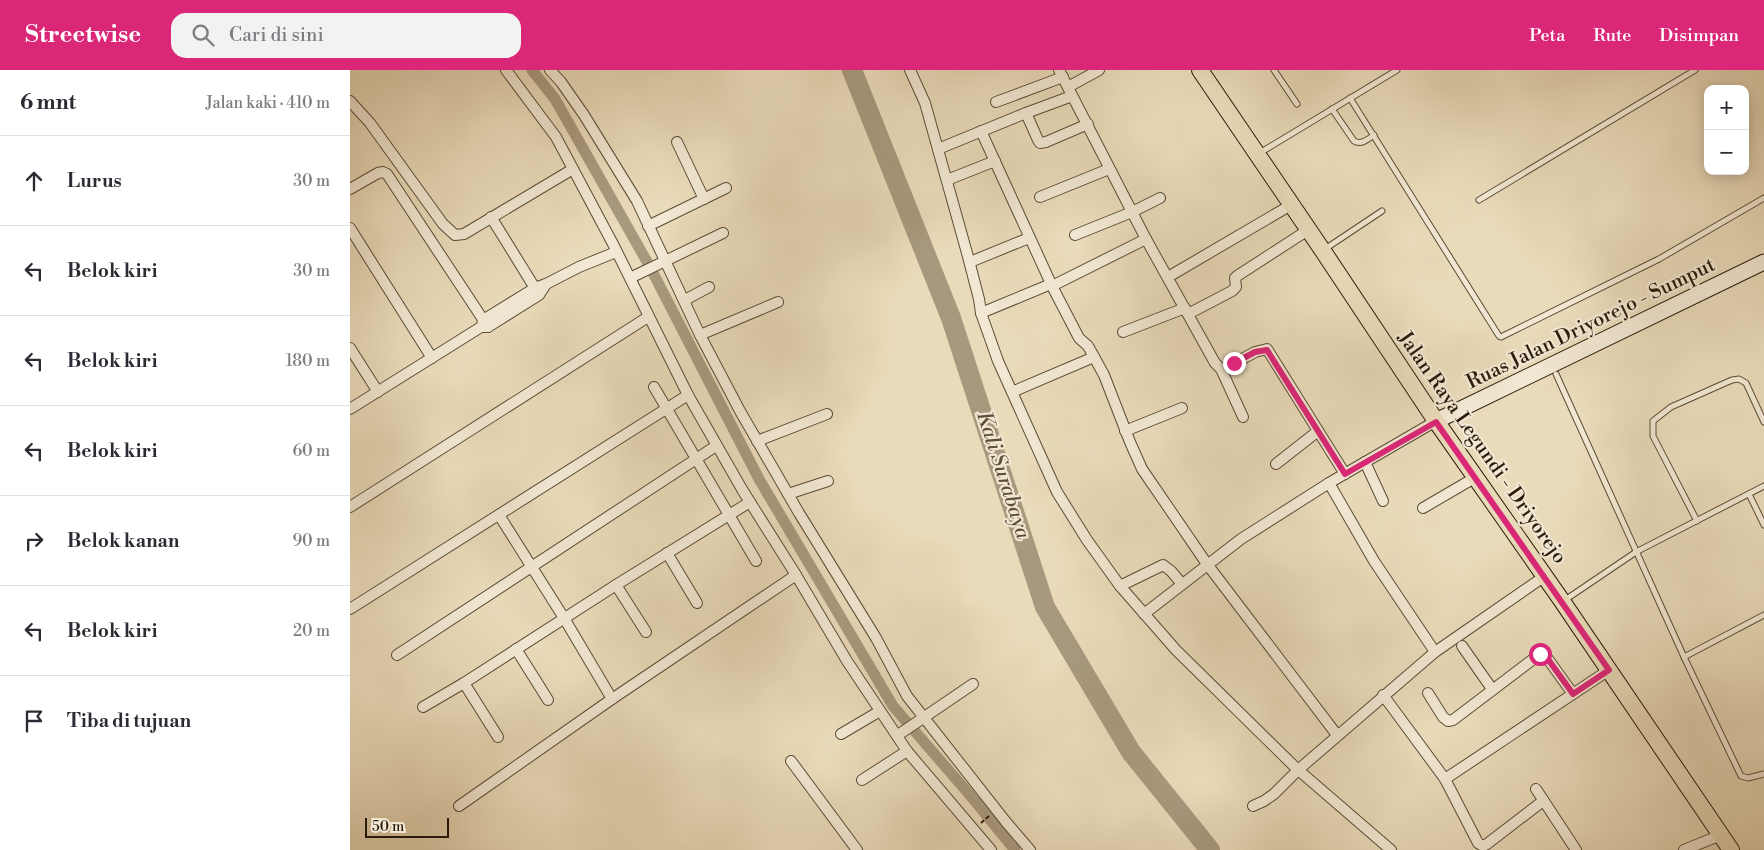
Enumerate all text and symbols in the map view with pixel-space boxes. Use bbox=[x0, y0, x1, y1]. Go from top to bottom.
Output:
search box bbox=[171, 13, 521, 58]
text: Streetwise bbox=[25, 20, 141, 50]
icon: search bbox=[189, 21, 217, 49]
text: Cari di sini bbox=[229, 23, 324, 47]
text: Peta bbox=[1529, 24, 1565, 47]
text: Rute bbox=[1593, 24, 1631, 47]
text: Disimpan bbox=[1659, 24, 1739, 47]
map controls bbox=[1704, 85, 1749, 175]
button: + bbox=[1704, 85, 1749, 130]
text: 6 mnt bbox=[20, 90, 76, 116]
text: Jalan kaki · 410 m bbox=[206, 93, 330, 113]
button: − bbox=[1704, 130, 1749, 175]
icon: ahead bbox=[20, 167, 48, 195]
text: Lurus bbox=[67, 169, 122, 193]
text: 30 m bbox=[293, 171, 330, 191]
street label: Ruas Jalan Driyorejo - Sumput bbox=[1463, 253, 1719, 395]
icon: left bbox=[20, 257, 48, 285]
text: Belok kiri bbox=[67, 259, 157, 283]
text: 30 m bbox=[293, 261, 330, 281]
street label: Jalan Raya Legundi - Driyorejo bbox=[1391, 326, 1572, 569]
icon: left bbox=[20, 347, 48, 375]
text: Belok kiri bbox=[67, 349, 157, 373]
text: 180 m bbox=[286, 351, 330, 371]
route end bbox=[1223, 352, 1246, 375]
water label: Kali Surabaya bbox=[970, 408, 1036, 543]
icon: left bbox=[20, 437, 48, 465]
text: Belok kiri bbox=[67, 439, 157, 463]
text: 60 m bbox=[292, 441, 330, 461]
icon: right bbox=[20, 527, 48, 555]
text: Belok kanan bbox=[67, 529, 180, 553]
text: 90 m bbox=[292, 531, 330, 551]
icon: left bbox=[20, 617, 48, 645]
text: Belok kiri bbox=[67, 619, 157, 643]
text: 20 m bbox=[293, 621, 330, 641]
route start bbox=[1529, 643, 1552, 666]
icon: arrive bbox=[20, 707, 48, 735]
text: Tiba di tujuan bbox=[67, 709, 191, 733]
scale bar bbox=[365, 815, 449, 838]
text: 50 m bbox=[372, 818, 404, 836]

